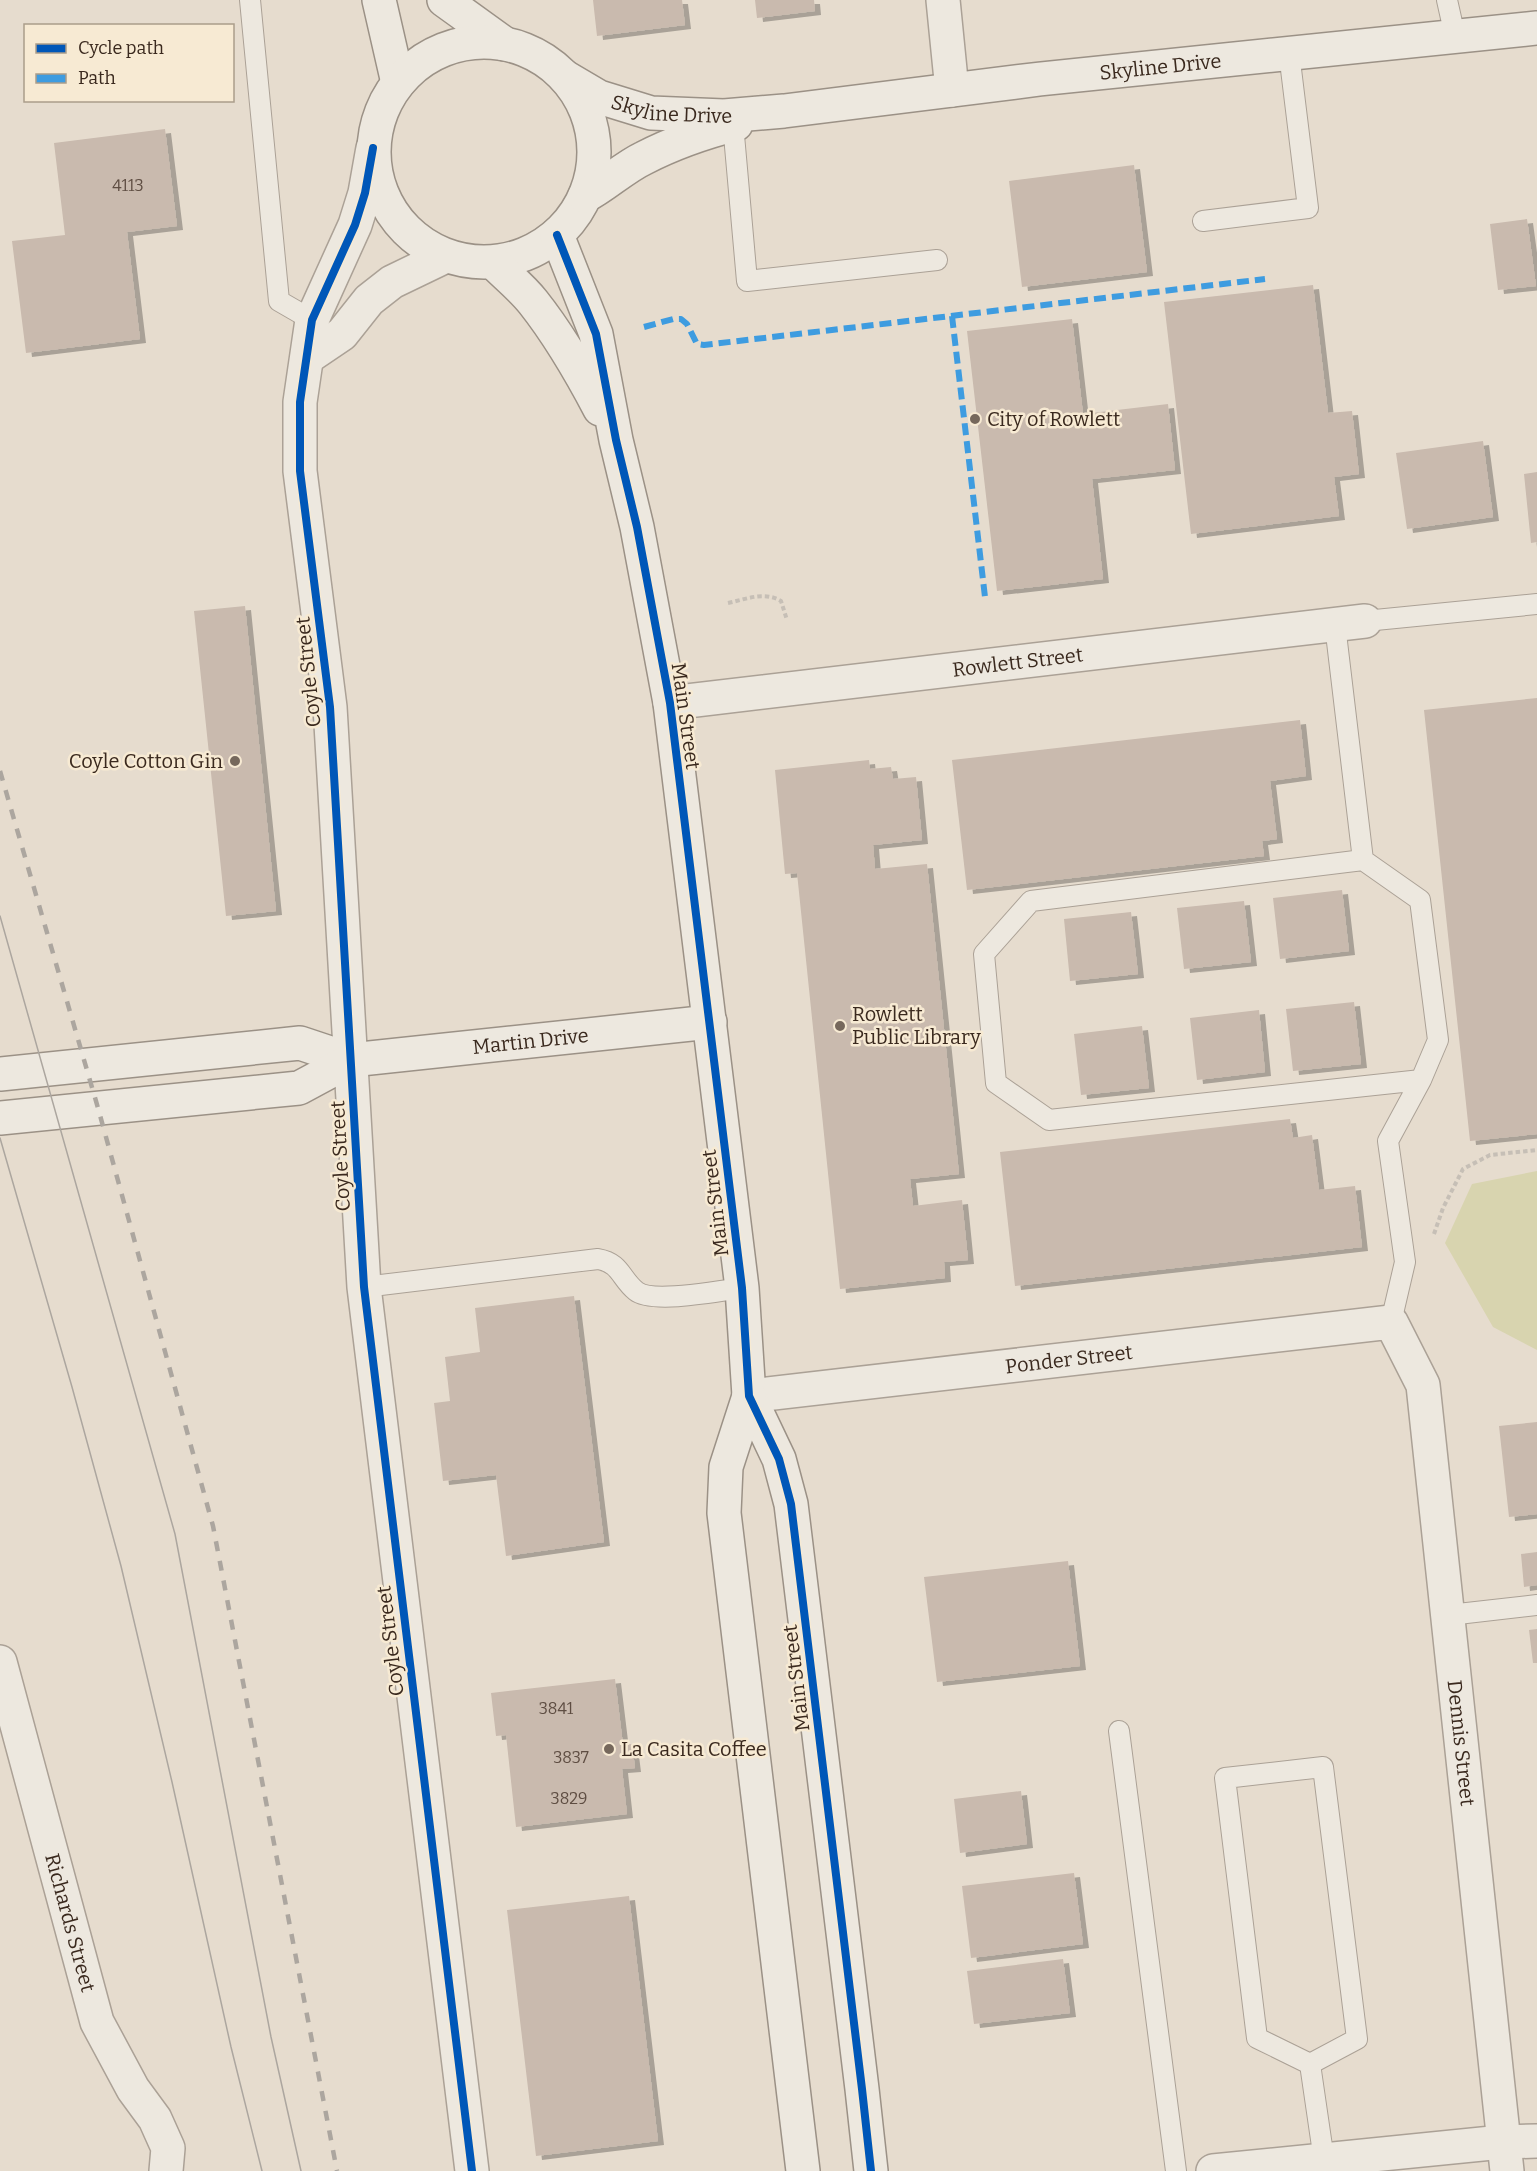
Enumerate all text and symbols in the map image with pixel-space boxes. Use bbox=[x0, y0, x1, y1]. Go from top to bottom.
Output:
legend bbox=[24, 24, 234, 102]
text: Cycle path bbox=[78, 37, 164, 59]
street label: Skyline Drive bbox=[1098, 48, 1222, 85]
text: Path bbox=[78, 67, 116, 89]
street label: Skyline Drive bbox=[608, 89, 733, 128]
house number: 4113 bbox=[112, 176, 144, 195]
place label: City of Rowlett bbox=[987, 407, 1120, 431]
marker: City of Rowlett bbox=[968, 412, 982, 426]
street label: Coyle Street bbox=[290, 616, 326, 728]
street label: Rowlett Street bbox=[951, 642, 1084, 682]
street label: Main Street bbox=[667, 661, 705, 771]
place label: Coyle Cotton Gin bbox=[69, 749, 223, 773]
marker: Coyle Cotton Gin bbox=[228, 754, 242, 768]
place label: Rowlett Public Library bbox=[852, 1002, 981, 1049]
marker: Rowlett Public Library bbox=[833, 1019, 847, 1033]
street label: Martin Drive bbox=[471, 1023, 590, 1059]
street label: Coyle Street bbox=[325, 1100, 355, 1212]
street label: Main Street bbox=[697, 1148, 733, 1258]
street label: Ponder Street bbox=[1004, 1340, 1134, 1378]
street label: Coyle Street bbox=[371, 1584, 409, 1698]
street label: Main Street bbox=[778, 1623, 814, 1733]
street label: Dennis Street bbox=[1443, 1679, 1480, 1807]
house number: 3841 bbox=[539, 1699, 574, 1718]
place label: La Casita Coffee bbox=[621, 1737, 767, 1761]
marker: La Casita Coffee bbox=[602, 1742, 616, 1756]
house number: 3837 bbox=[553, 1748, 589, 1767]
house number: 3829 bbox=[551, 1789, 587, 1808]
street label: Richards Street bbox=[40, 1851, 100, 1995]

